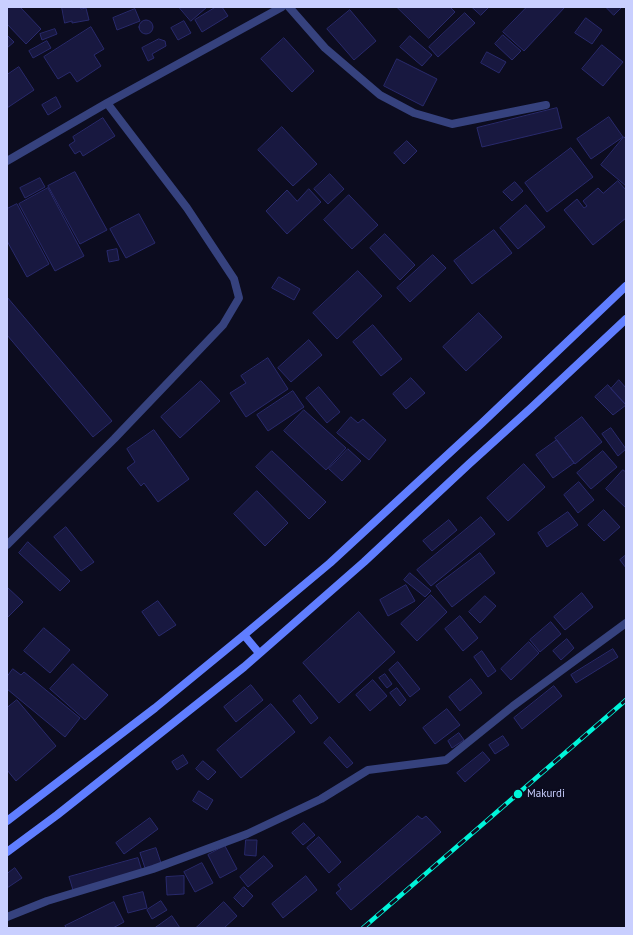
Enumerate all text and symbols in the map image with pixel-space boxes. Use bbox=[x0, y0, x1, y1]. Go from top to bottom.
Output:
place label: Makurdi bbox=[527, 787, 565, 801]
marker: Makurdi bbox=[512, 788, 524, 800]

